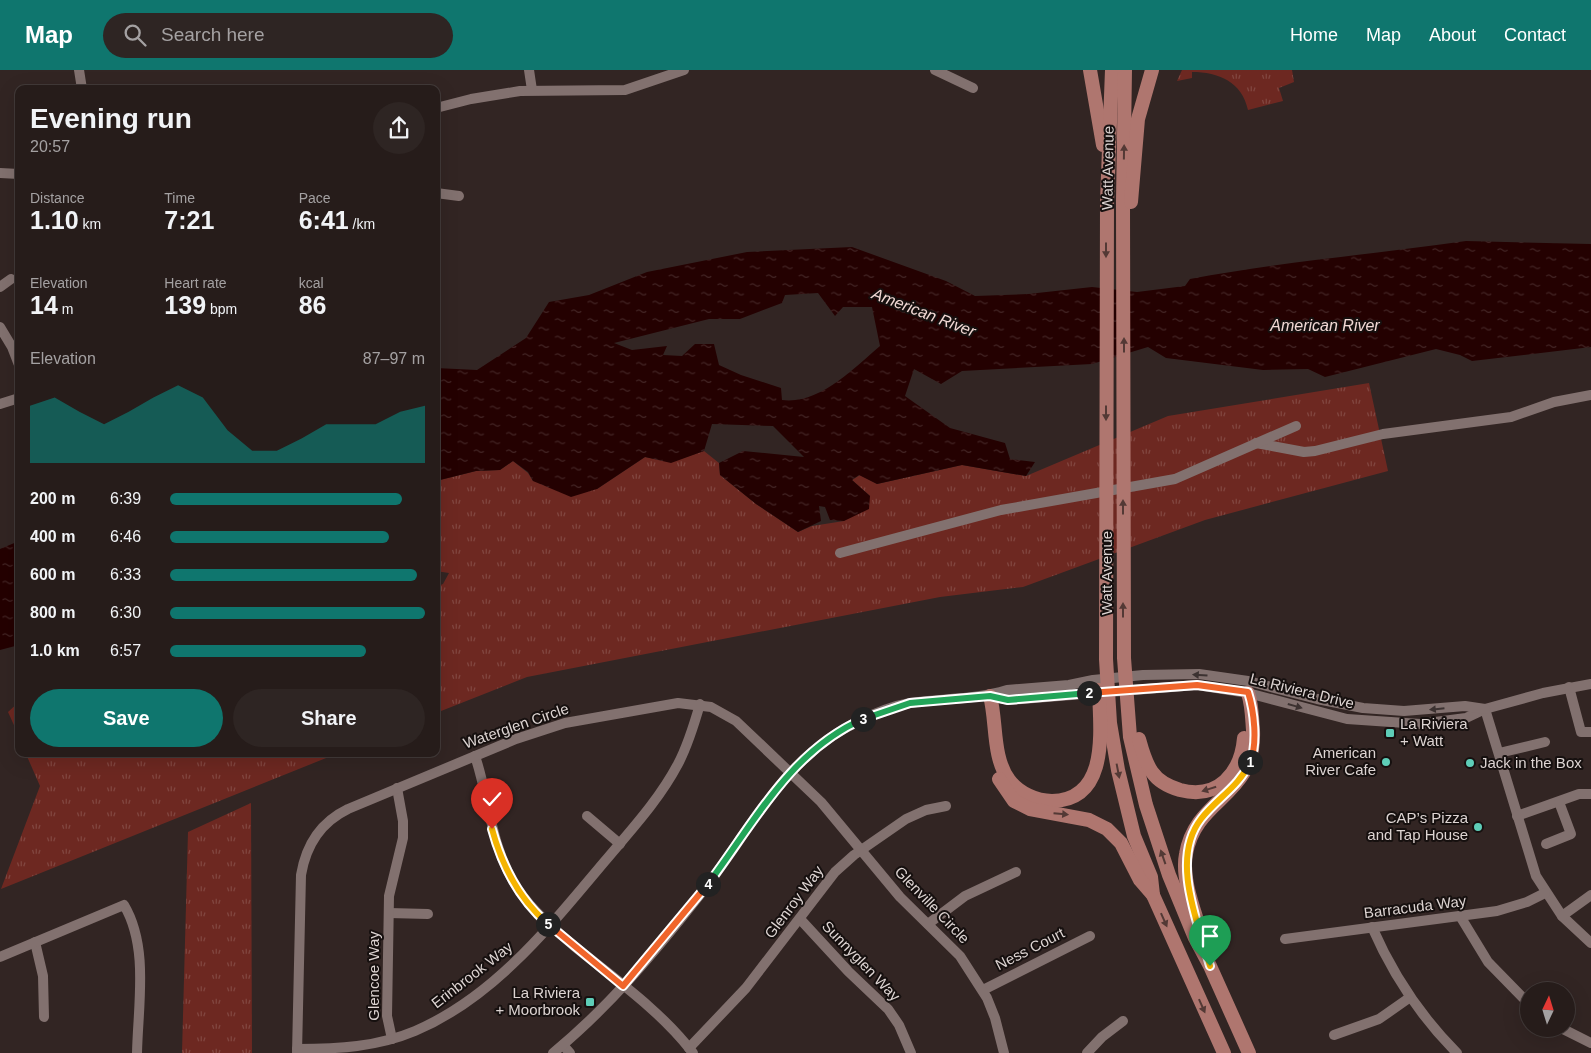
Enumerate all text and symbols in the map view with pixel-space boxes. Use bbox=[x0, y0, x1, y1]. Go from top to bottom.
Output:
search box bbox=[103, 13, 453, 58]
text: Map bbox=[25, 21, 73, 48]
icon: search bbox=[121, 21, 149, 49]
text: Search here bbox=[161, 24, 265, 45]
text: Home bbox=[1290, 25, 1338, 45]
text: Map bbox=[1366, 25, 1401, 45]
text: About bbox=[1429, 25, 1476, 45]
text: Contact bbox=[1504, 25, 1566, 45]
button: share bbox=[373, 102, 425, 154]
text: Evening run bbox=[30, 103, 192, 134]
street label: Watt Avenue bbox=[1098, 126, 1117, 210]
text: 20:57 bbox=[30, 138, 70, 155]
one-way arrow bbox=[1120, 144, 1128, 160]
text: Distance bbox=[30, 190, 84, 206]
text: Time bbox=[164, 190, 195, 206]
text: Pace bbox=[299, 190, 331, 206]
text: 1.10 bbox=[30, 206, 79, 234]
text: 7:21 bbox=[164, 206, 214, 234]
text: 6:41 bbox=[299, 206, 349, 234]
text: km bbox=[79, 216, 101, 232]
text: /km bbox=[349, 216, 375, 232]
one-way arrow bbox=[1102, 243, 1110, 259]
text: Elevation bbox=[30, 275, 88, 291]
text: Heart rate bbox=[164, 275, 227, 291]
text: kcal bbox=[299, 275, 324, 291]
water label: American River bbox=[869, 285, 979, 340]
text: 14 bbox=[30, 291, 58, 319]
text: 139 bbox=[164, 291, 206, 319]
text: 86 bbox=[299, 291, 326, 319]
text: m bbox=[58, 301, 73, 317]
text: bpm bbox=[206, 301, 237, 317]
water label: American River bbox=[1269, 317, 1380, 334]
one-way arrow bbox=[1120, 337, 1128, 353]
text: Elevation bbox=[30, 350, 96, 367]
text: 87–97 m bbox=[363, 350, 425, 367]
one-way arrow bbox=[1102, 405, 1110, 421]
text: 200 m bbox=[30, 490, 75, 507]
text: 6:39 bbox=[110, 490, 141, 507]
one-way arrow bbox=[1119, 499, 1127, 515]
text: 400 m bbox=[30, 528, 75, 545]
text: 6:46 bbox=[110, 528, 141, 545]
street label: Watt Avenue bbox=[1098, 531, 1115, 615]
text: 600 m bbox=[30, 566, 75, 583]
text: 6:33 bbox=[110, 566, 141, 583]
one-way arrow bbox=[1119, 601, 1127, 617]
text: 800 m bbox=[30, 604, 75, 621]
text: 6:30 bbox=[110, 604, 141, 621]
text: 1.0 km bbox=[30, 642, 80, 659]
text: 6:57 bbox=[110, 642, 141, 659]
street label: La Riviera Drive bbox=[1248, 669, 1356, 712]
one-way arrow bbox=[1192, 670, 1208, 678]
pin: 2 bbox=[1076, 680, 1102, 706]
text: 2 bbox=[1086, 685, 1093, 701]
button: Save bbox=[30, 689, 223, 747]
button: Share bbox=[233, 689, 425, 747]
street label: Waterglen Circle bbox=[461, 700, 571, 752]
one-way arrow bbox=[1287, 703, 1302, 711]
one-way arrow bbox=[1428, 705, 1444, 713]
pin: 3 bbox=[850, 706, 876, 732]
text: 3 bbox=[860, 711, 867, 727]
place label: La Riviera + Watt bbox=[1400, 715, 1468, 749]
marker: La Riviera + Watt bbox=[1384, 727, 1396, 739]
place label: American River Cafe bbox=[1305, 744, 1376, 778]
pin: 1 bbox=[1238, 750, 1262, 774]
text: 1 bbox=[1247, 754, 1254, 770]
place label: Jack in the Box bbox=[1480, 754, 1582, 771]
marker: American River Cafe bbox=[1380, 756, 1392, 768]
marker: Jack in the Box bbox=[1464, 757, 1476, 769]
one-way arrow bbox=[1114, 763, 1122, 778]
pin bbox=[471, 778, 513, 829]
icon: check bbox=[478, 785, 506, 813]
one-way arrow bbox=[1201, 785, 1216, 793]
place label: CAP’s Pizza and Tap House bbox=[1367, 809, 1469, 843]
one-way arrow bbox=[1053, 810, 1069, 818]
marker: CAP’s Pizza and Tap House bbox=[1472, 821, 1484, 833]
one-way arrow bbox=[1159, 849, 1167, 864]
street label: Glenroy Way bbox=[761, 862, 827, 941]
street label: Glenville Circle bbox=[892, 863, 973, 947]
pin: 4 bbox=[696, 872, 720, 896]
text: 4 bbox=[705, 876, 712, 892]
street label: Barracuda Way bbox=[1363, 892, 1467, 921]
pin: 5 bbox=[536, 912, 560, 936]
one-way arrow bbox=[1161, 913, 1169, 927]
pin bbox=[1189, 915, 1231, 966]
text: 5 bbox=[545, 916, 552, 932]
street label: Sunnyglen Way bbox=[819, 917, 904, 1004]
icon: arrive bbox=[1196, 922, 1224, 950]
street label: Ness Court bbox=[992, 924, 1068, 973]
street label: Glencoe Way bbox=[365, 931, 382, 1021]
street label: Erinbrook Way bbox=[428, 937, 516, 1011]
north arrow bbox=[1520, 982, 1575, 1038]
map controls bbox=[1520, 982, 1575, 1037]
place label: La Riviera + Moorbrook bbox=[495, 984, 581, 1018]
marker: La Riviera + Moorbrook bbox=[584, 996, 596, 1008]
one-way arrow bbox=[1199, 999, 1207, 1013]

